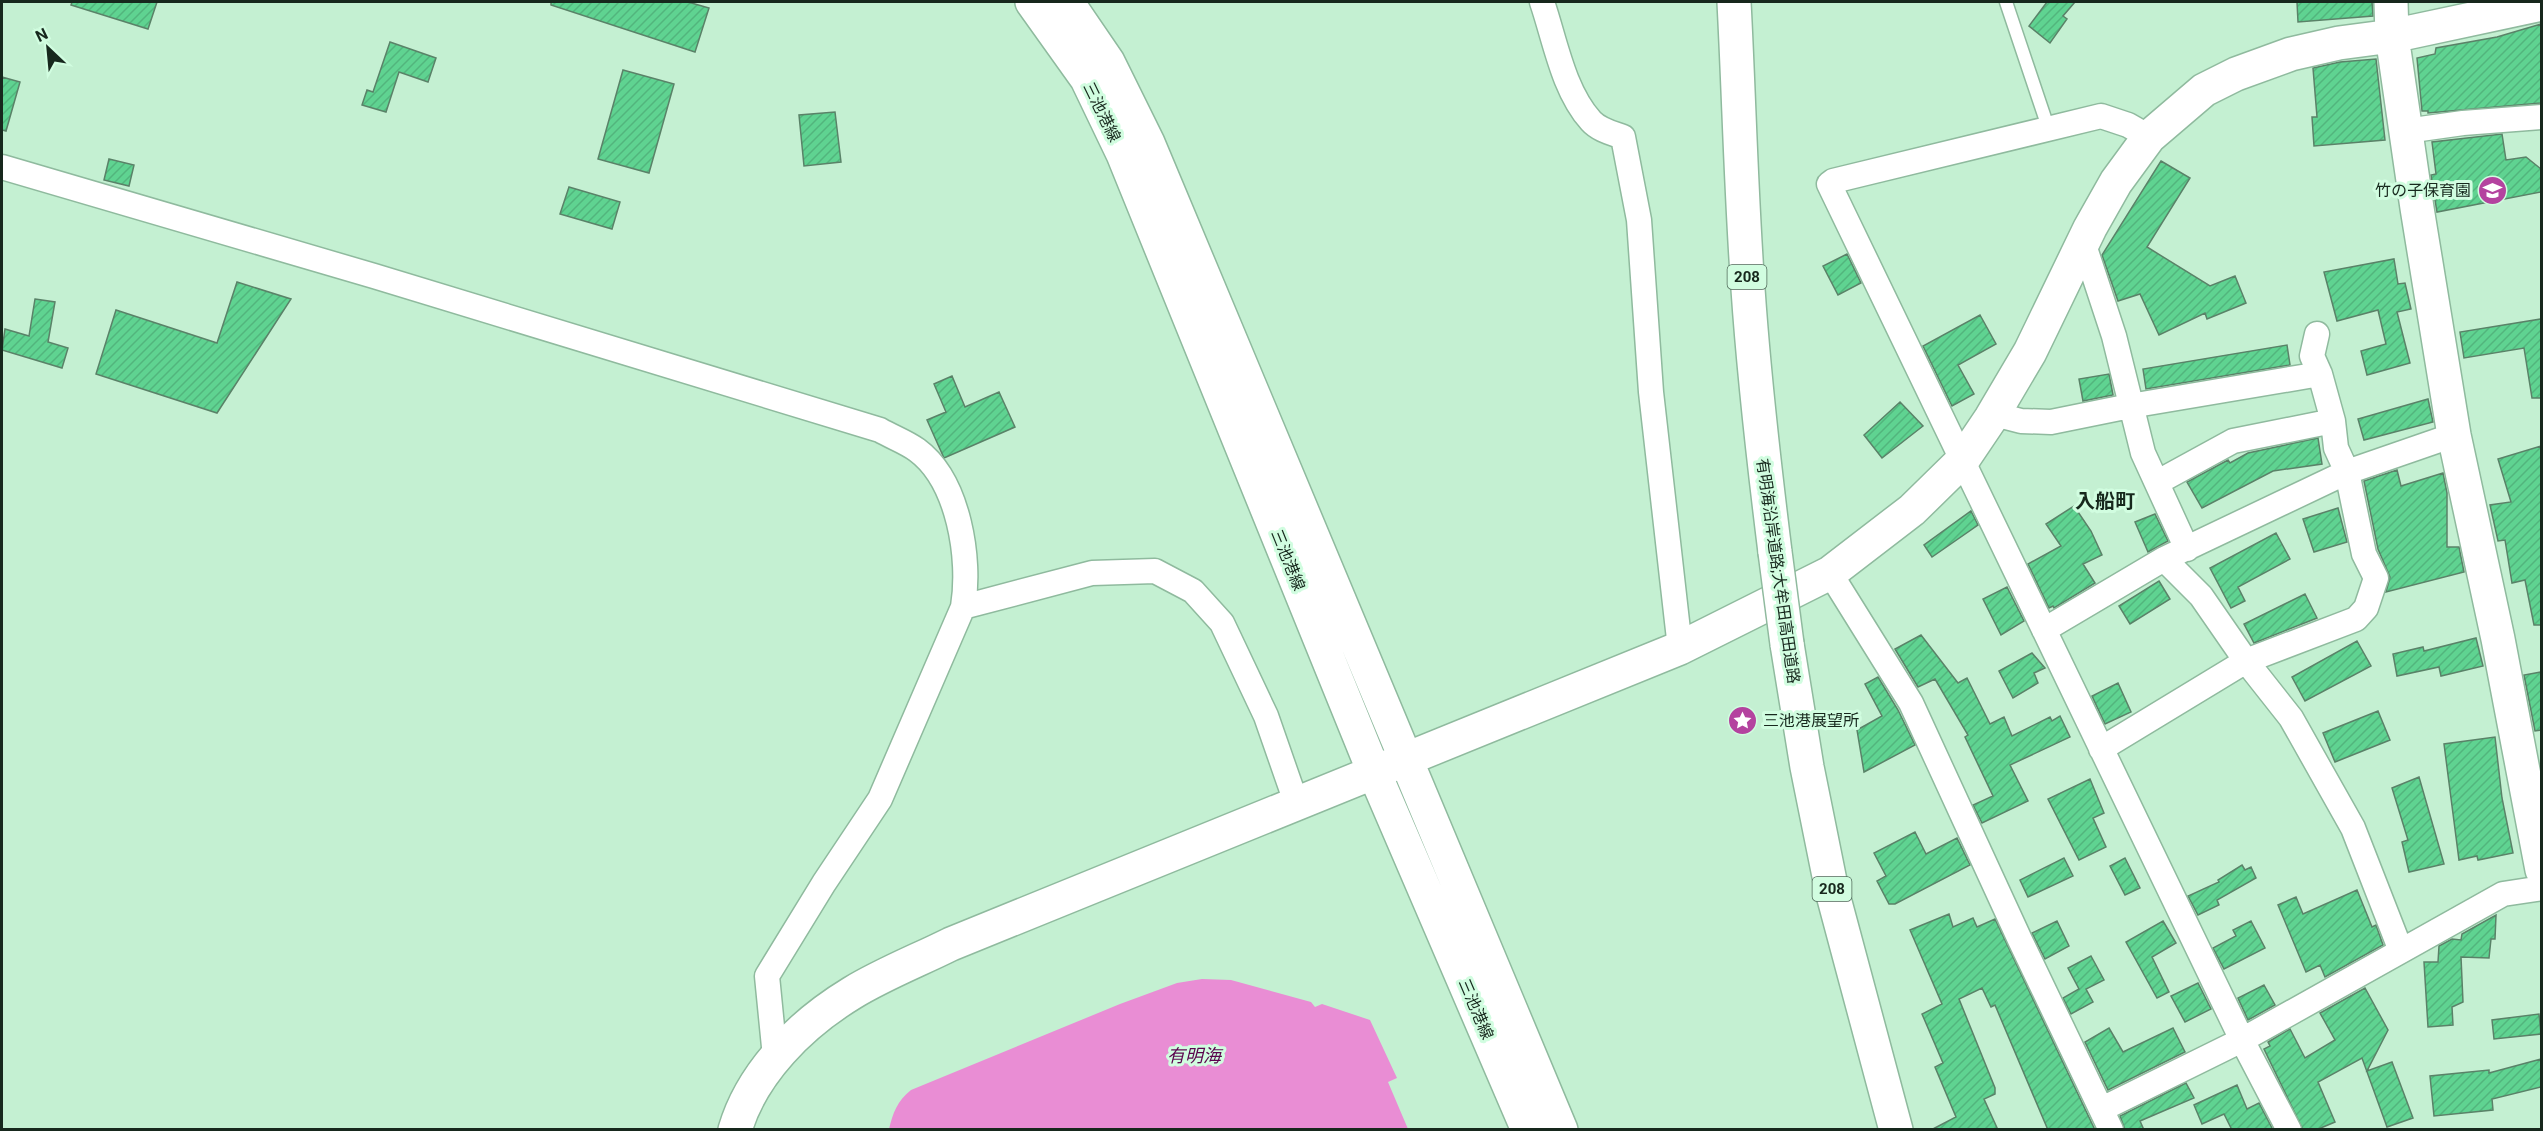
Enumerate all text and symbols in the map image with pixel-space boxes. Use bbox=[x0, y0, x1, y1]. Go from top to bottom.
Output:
north arrow bbox=[18, 18, 78, 78]
text: N bbox=[32, 24, 51, 46]
street label: 三池港線 bbox=[1079, 79, 1125, 145]
school or university icon: 竹の子保育園 bbox=[2476, 174, 2508, 206]
place label: 竹の子保育園 bbox=[2375, 181, 2471, 200]
road number: 208 bbox=[1728, 265, 1766, 289]
street label: 有明海沿岸道路;大牟田高田道路 bbox=[1753, 457, 1803, 685]
district label: 入船町 bbox=[2075, 489, 2135, 513]
street label: 三池港線 bbox=[1267, 527, 1309, 593]
place icon: 三池港展望所 bbox=[1726, 704, 1758, 736]
place label: 三池港展望所 bbox=[1763, 711, 1859, 730]
road number: 208 bbox=[1812, 877, 1852, 901]
street label: 三池港線 bbox=[1455, 976, 1497, 1042]
water label: 有明海 bbox=[1167, 1045, 1224, 1066]

